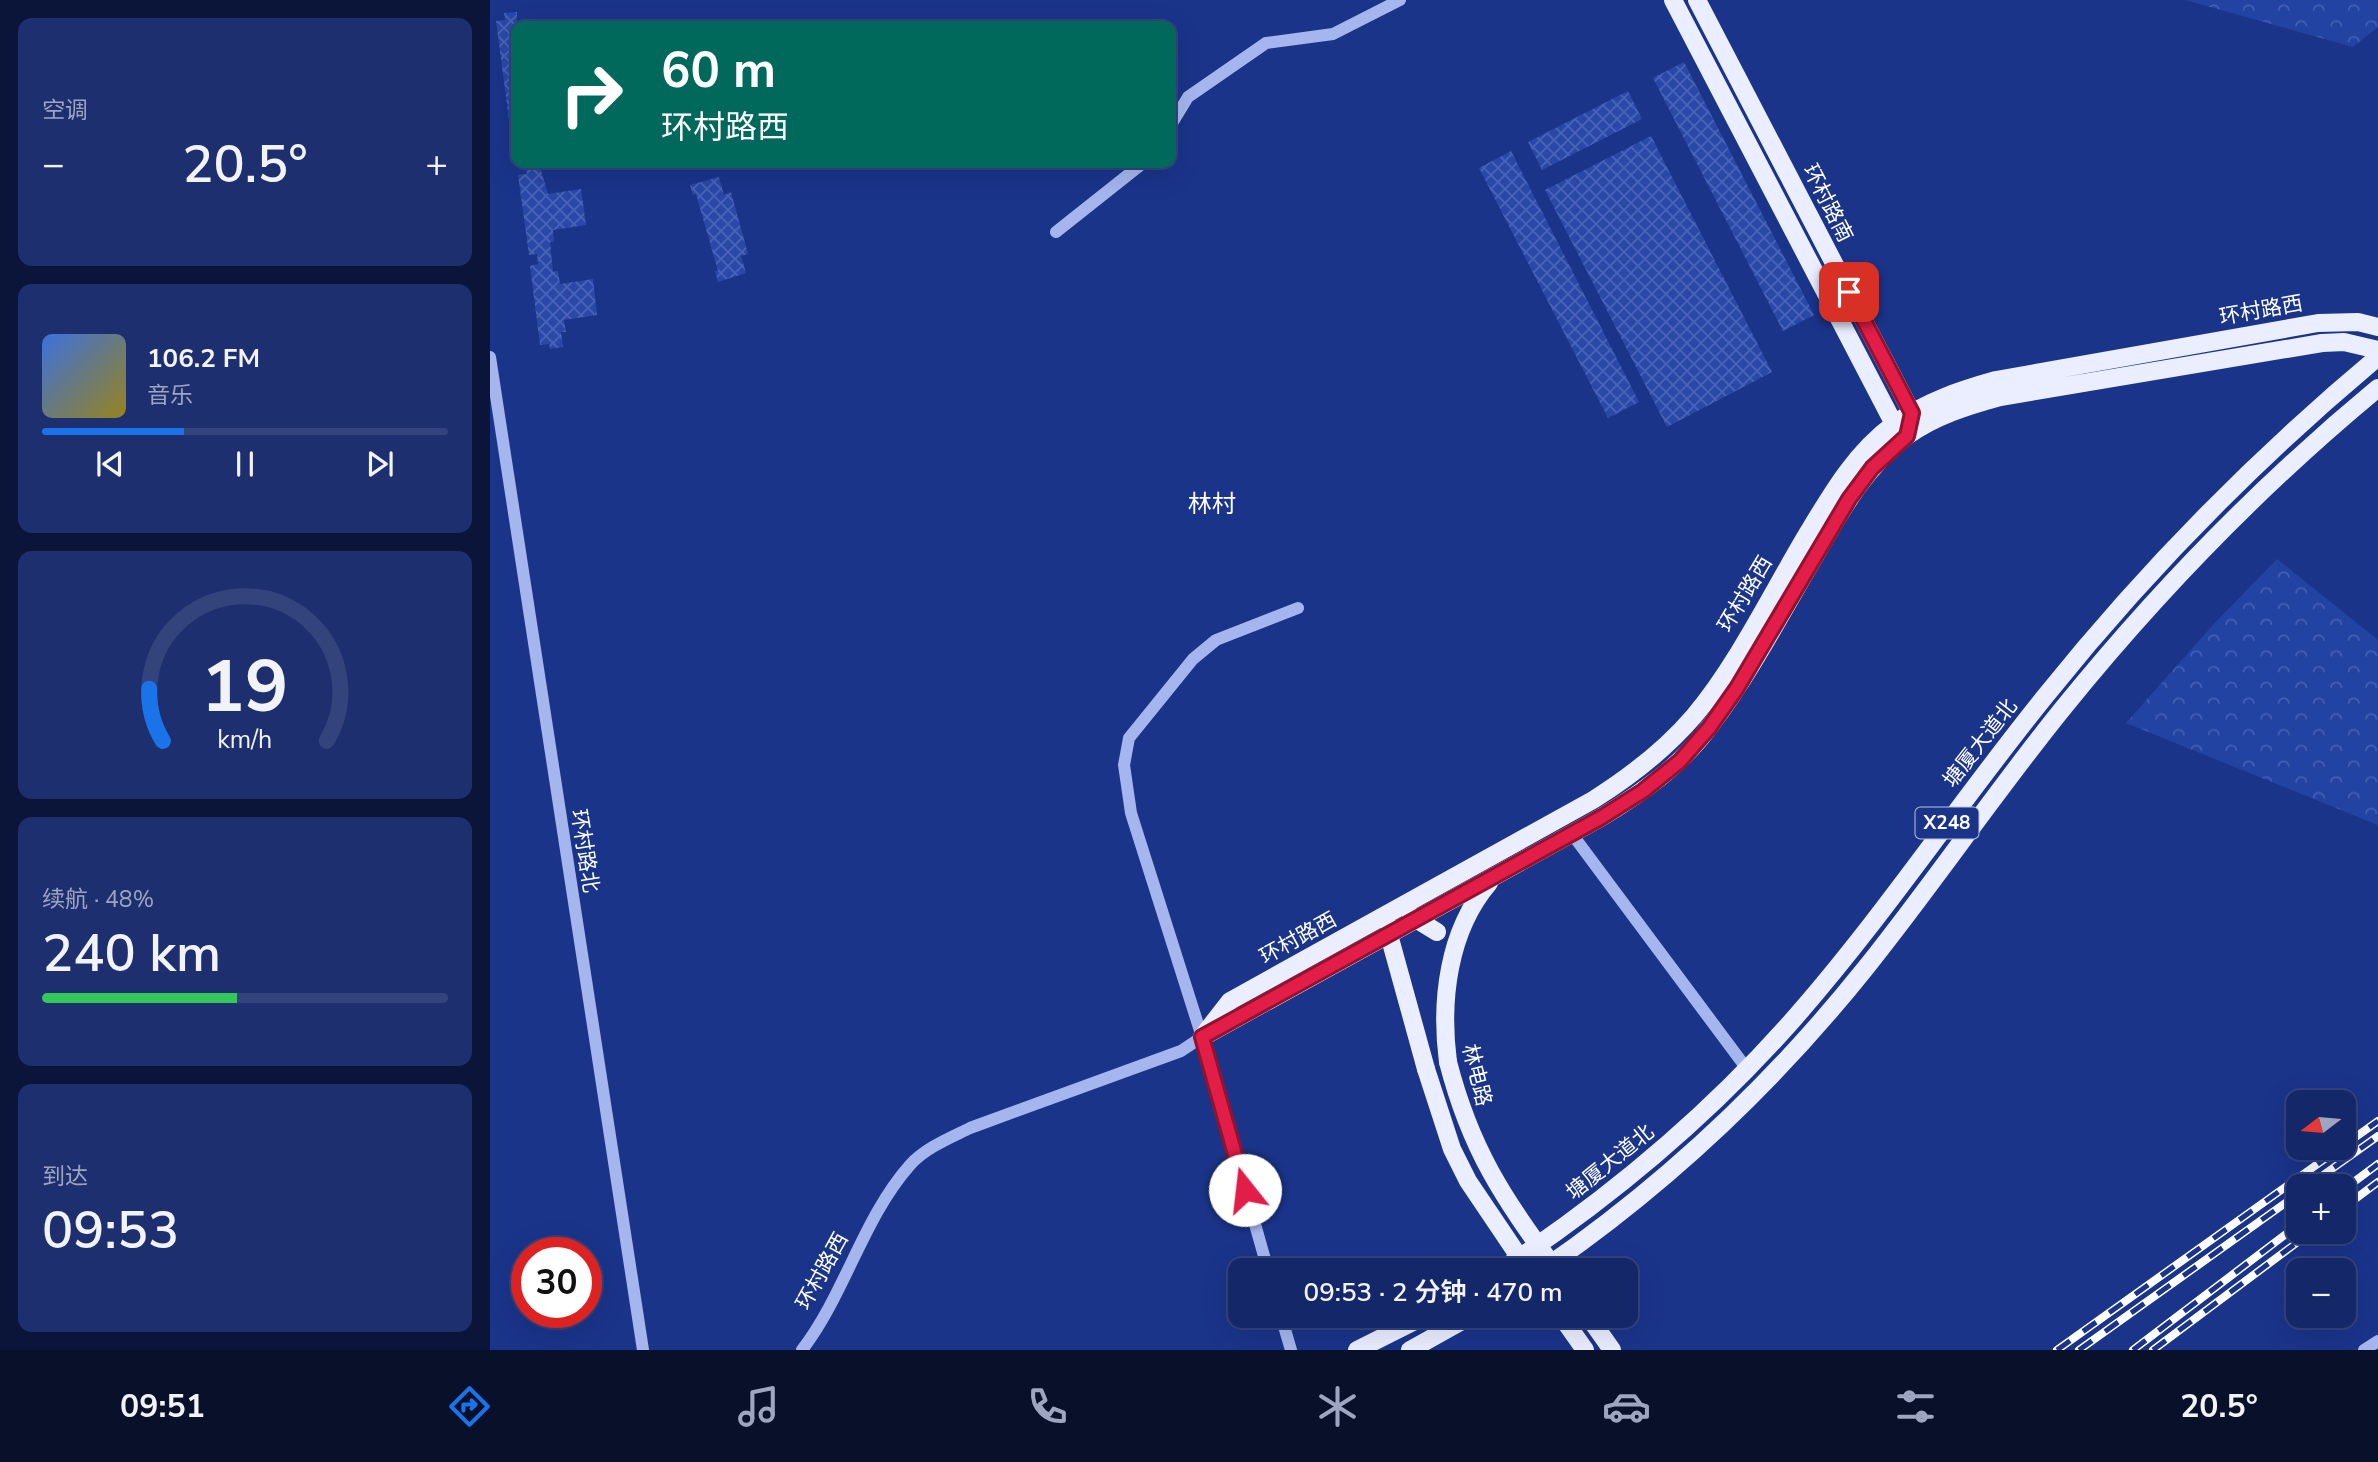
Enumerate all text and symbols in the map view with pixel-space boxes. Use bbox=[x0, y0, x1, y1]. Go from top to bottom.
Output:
text: 60 m bbox=[661, 37, 776, 104]
icon: right bbox=[546, 49, 637, 140]
text: 空调 bbox=[42, 95, 88, 126]
text: 环村路西 bbox=[661, 106, 789, 149]
text: 20.5° bbox=[182, 129, 308, 200]
text: − bbox=[42, 139, 65, 190]
text: + bbox=[425, 139, 448, 190]
street label: 环村路南 bbox=[1796, 159, 1860, 247]
pin bbox=[1819, 262, 1879, 322]
icon: arrive bbox=[1830, 273, 1868, 311]
street label: 环村路西 bbox=[2217, 289, 2305, 331]
text: 106.2 FM bbox=[147, 341, 260, 376]
text: 音乐 bbox=[147, 380, 193, 411]
icon: previous bbox=[91, 445, 129, 483]
icon: pause bbox=[226, 445, 264, 483]
icon: next bbox=[361, 445, 399, 483]
district label: 林村 bbox=[1188, 488, 1236, 520]
street label: 环村路西 bbox=[1711, 551, 1779, 637]
text: 19 bbox=[201, 637, 289, 737]
street label: 塘厦大道北 bbox=[1937, 693, 2023, 793]
text: km/h bbox=[217, 723, 273, 757]
street label: 环村路北 bbox=[565, 807, 605, 895]
road number: X248 bbox=[1916, 808, 1978, 838]
text: 续航 · 48% bbox=[42, 884, 154, 915]
street label: 环村路西 bbox=[1254, 905, 1342, 971]
text: 240 km bbox=[42, 918, 221, 989]
street label: 林电路 bbox=[1456, 1041, 1498, 1109]
north arrow bbox=[2286, 1090, 2356, 1160]
map controls bbox=[2286, 1090, 2356, 1328]
street label: 塘厦大道北 bbox=[1560, 1118, 1660, 1206]
position arrow bbox=[1208, 1153, 1282, 1227]
text: 到达 bbox=[42, 1161, 88, 1192]
button: + bbox=[2286, 1174, 2356, 1244]
text: 09:53 bbox=[42, 1195, 179, 1266]
street label: 环村路西 bbox=[789, 1227, 855, 1315]
speed limit sign: 30 bbox=[511, 1237, 602, 1328]
button: − bbox=[2286, 1258, 2356, 1328]
text: 09:53 · 2 分钟 · 470 m bbox=[1304, 1275, 1562, 1310]
icon: directions bbox=[445, 1382, 494, 1431]
icon: music bbox=[734, 1382, 783, 1431]
icon: phone bbox=[1023, 1382, 1072, 1431]
icon: climate bbox=[1313, 1382, 1362, 1431]
icon: car bbox=[1602, 1382, 1651, 1431]
icon: filters bbox=[1891, 1382, 1940, 1431]
text: 09:51 bbox=[120, 1385, 205, 1428]
text: 20.5° bbox=[2180, 1385, 2258, 1428]

